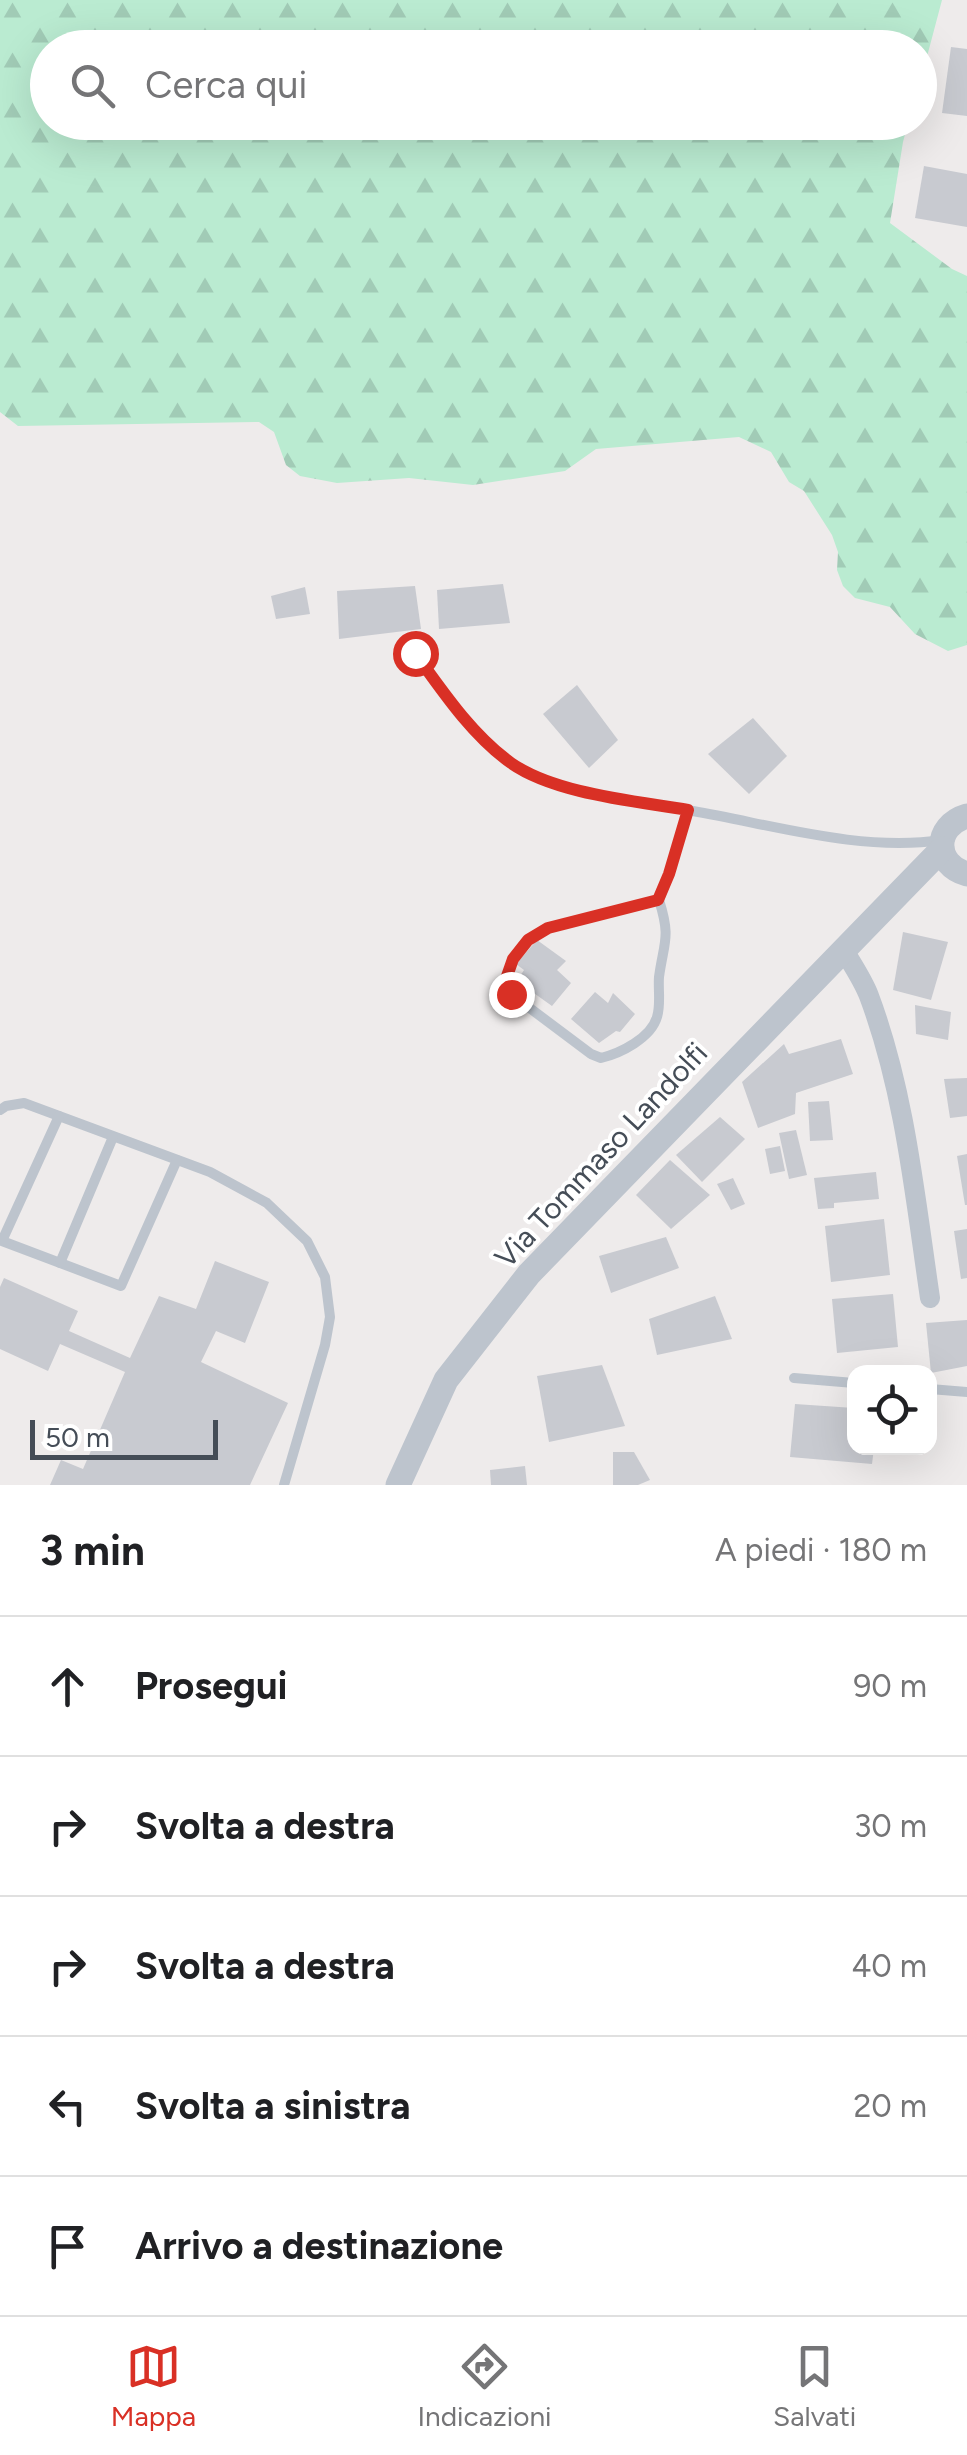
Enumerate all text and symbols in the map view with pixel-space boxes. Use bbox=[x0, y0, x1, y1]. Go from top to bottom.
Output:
search box bbox=[30, 30, 937, 140]
icon: search bbox=[65, 58, 120, 113]
text: Cerca qui bbox=[145, 62, 307, 108]
route start bbox=[393, 631, 439, 677]
route end bbox=[489, 972, 535, 1018]
street label: Via Tommaso Landolfi bbox=[487, 1035, 715, 1275]
map controls bbox=[847, 1365, 937, 1455]
button: locate bbox=[847, 1365, 937, 1455]
scale bar bbox=[30, 1415, 218, 1460]
text: 50 m bbox=[45, 1420, 110, 1454]
text: 3 min bbox=[40, 1525, 145, 1576]
text: A piedi · 180 m bbox=[715, 1531, 927, 1569]
icon: ahead bbox=[40, 1659, 95, 1714]
text: Prosegui bbox=[135, 1663, 287, 1709]
text: 90 m bbox=[853, 1667, 927, 1705]
icon: right bbox=[40, 1799, 95, 1854]
text: Svolta a destra bbox=[135, 1803, 395, 1849]
text: 30 m bbox=[854, 1807, 927, 1845]
icon: right bbox=[40, 1939, 95, 1994]
text: Svolta a destra bbox=[135, 1943, 395, 1989]
text: 40 m bbox=[851, 1947, 927, 1985]
icon: left bbox=[40, 2079, 95, 2134]
text: Svolta a sinistra bbox=[135, 2083, 410, 2129]
text: 20 m bbox=[853, 2087, 927, 2125]
icon: arrive bbox=[40, 2219, 95, 2274]
text: Arrivo a destinazione bbox=[135, 2223, 503, 2269]
tab: Mappa bbox=[111, 2339, 196, 2433]
tab: Indicazioni bbox=[417, 2339, 552, 2433]
tab: Salvati bbox=[773, 2339, 856, 2433]

